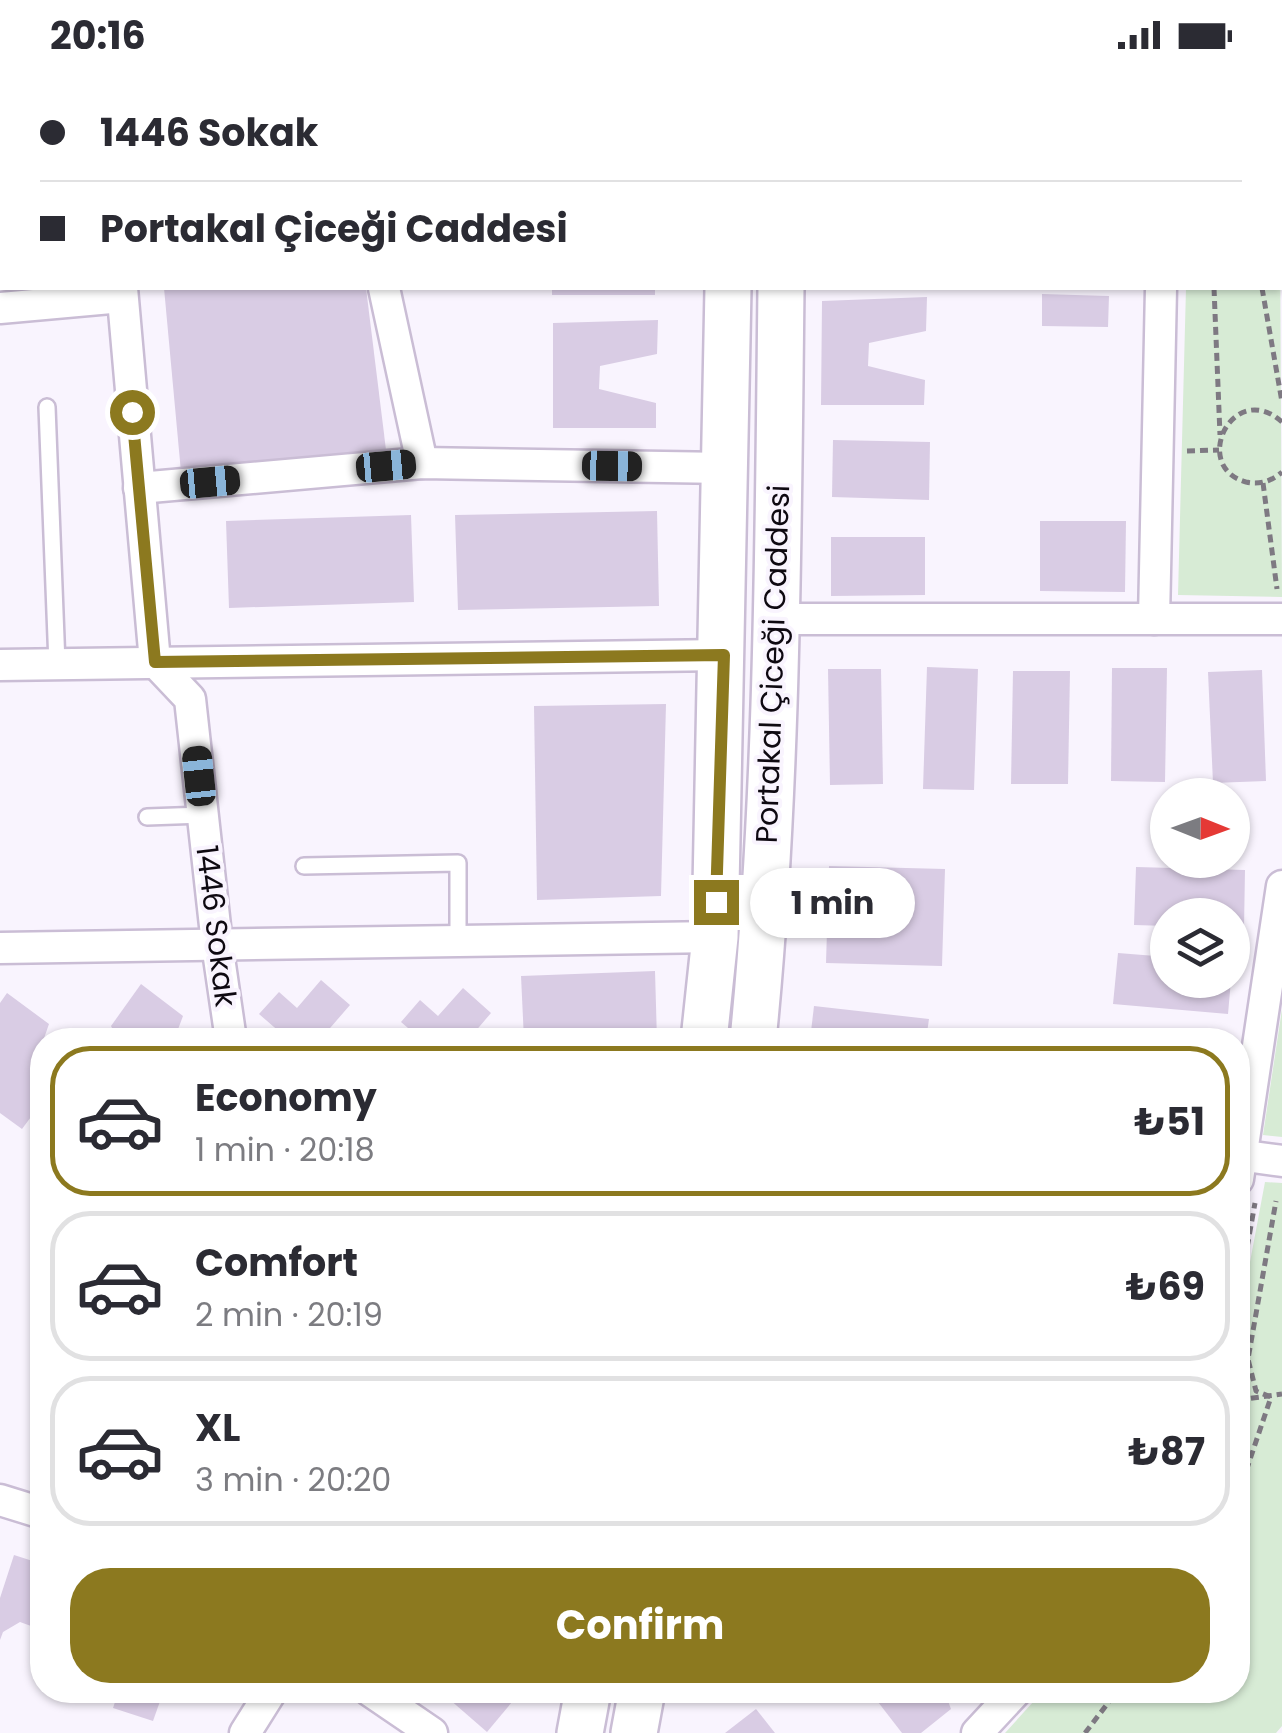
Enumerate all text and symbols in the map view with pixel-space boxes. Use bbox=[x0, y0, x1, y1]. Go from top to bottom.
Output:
text: 20:16 bbox=[50, 9, 146, 62]
text: 1446 Sokak bbox=[100, 106, 318, 159]
text: Portakal Çiceği Caddesi bbox=[100, 202, 568, 255]
route start bbox=[110, 390, 155, 435]
car bbox=[355, 448, 417, 484]
car bbox=[582, 450, 642, 482]
car bbox=[179, 464, 241, 500]
street label: Portakal Çiceği Caddesi bbox=[745, 484, 800, 844]
car bbox=[181, 745, 217, 807]
north arrow bbox=[1150, 778, 1250, 878]
map controls bbox=[1150, 778, 1250, 998]
street label: 1446 Sokak bbox=[185, 843, 248, 1010]
callout: 1 min bbox=[751, 867, 916, 937]
route end bbox=[694, 880, 739, 925]
text: 1 min bbox=[791, 880, 874, 925]
button: layers bbox=[1150, 898, 1250, 998]
text: Economy bbox=[195, 1071, 377, 1124]
icon: car bbox=[75, 1076, 165, 1166]
text: ₺51 bbox=[1134, 1095, 1205, 1148]
text: 1 min · 20:18 bbox=[195, 1127, 375, 1172]
text: Comfort bbox=[195, 1236, 358, 1289]
icon: car bbox=[75, 1241, 165, 1331]
text: ₺69 bbox=[1126, 1260, 1205, 1313]
text: 2 min · 20:19 bbox=[195, 1292, 383, 1337]
text: XL bbox=[195, 1401, 240, 1454]
icon: car bbox=[75, 1406, 165, 1496]
text: ₺87 bbox=[1128, 1425, 1205, 1478]
text: 3 min · 20:20 bbox=[195, 1457, 391, 1502]
button: Confirm bbox=[70, 1568, 1210, 1683]

